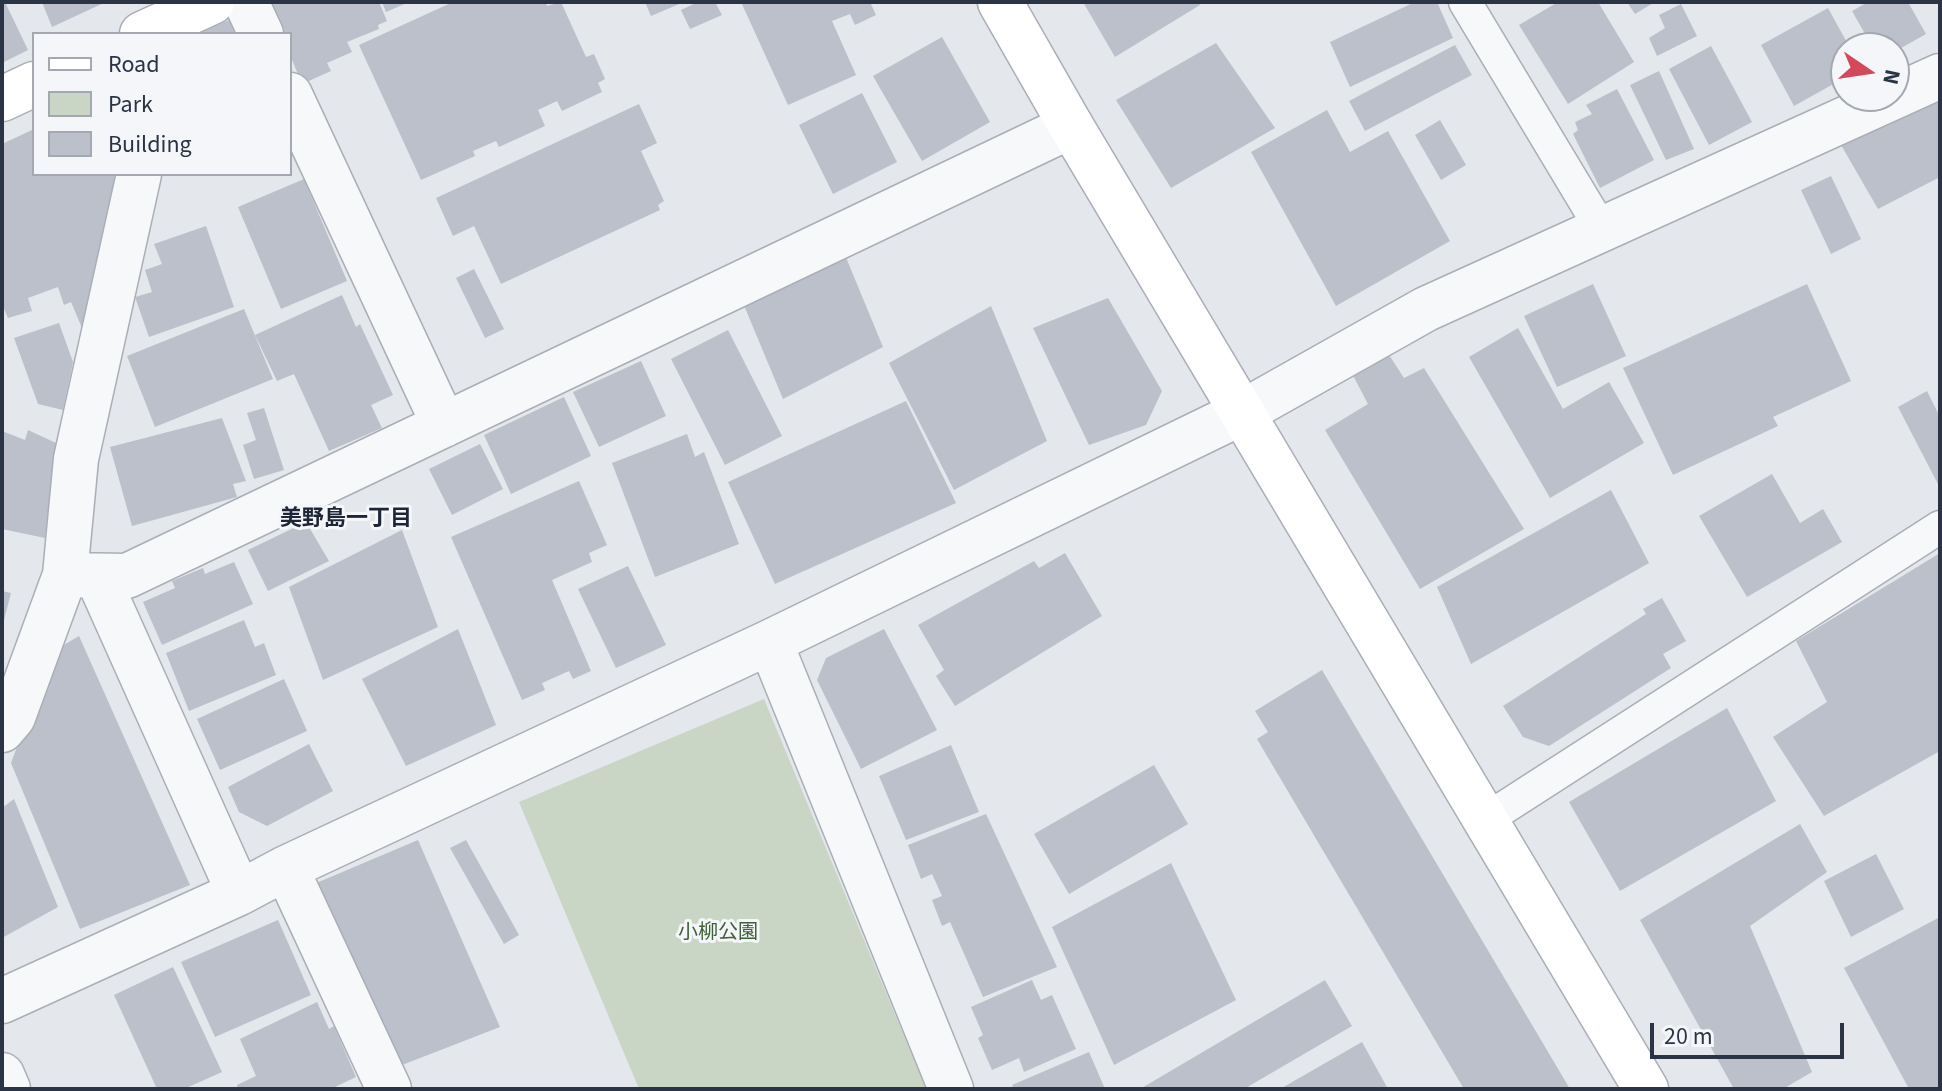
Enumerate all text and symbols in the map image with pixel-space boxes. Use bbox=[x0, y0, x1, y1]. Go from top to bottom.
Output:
legend bbox=[32, 32, 292, 176]
north arrow bbox=[1830, 32, 1910, 112]
text: Road bbox=[108, 47, 160, 82]
text: N bbox=[1874, 66, 1909, 88]
text: Park bbox=[108, 87, 153, 122]
text: Building bbox=[108, 127, 192, 162]
district label: 美野島一丁目 bbox=[280, 507, 412, 533]
park label: 小柳公園 bbox=[678, 922, 758, 946]
scale bar bbox=[1654, 1007, 1848, 1057]
text: 20 m bbox=[1664, 1019, 1713, 1054]

